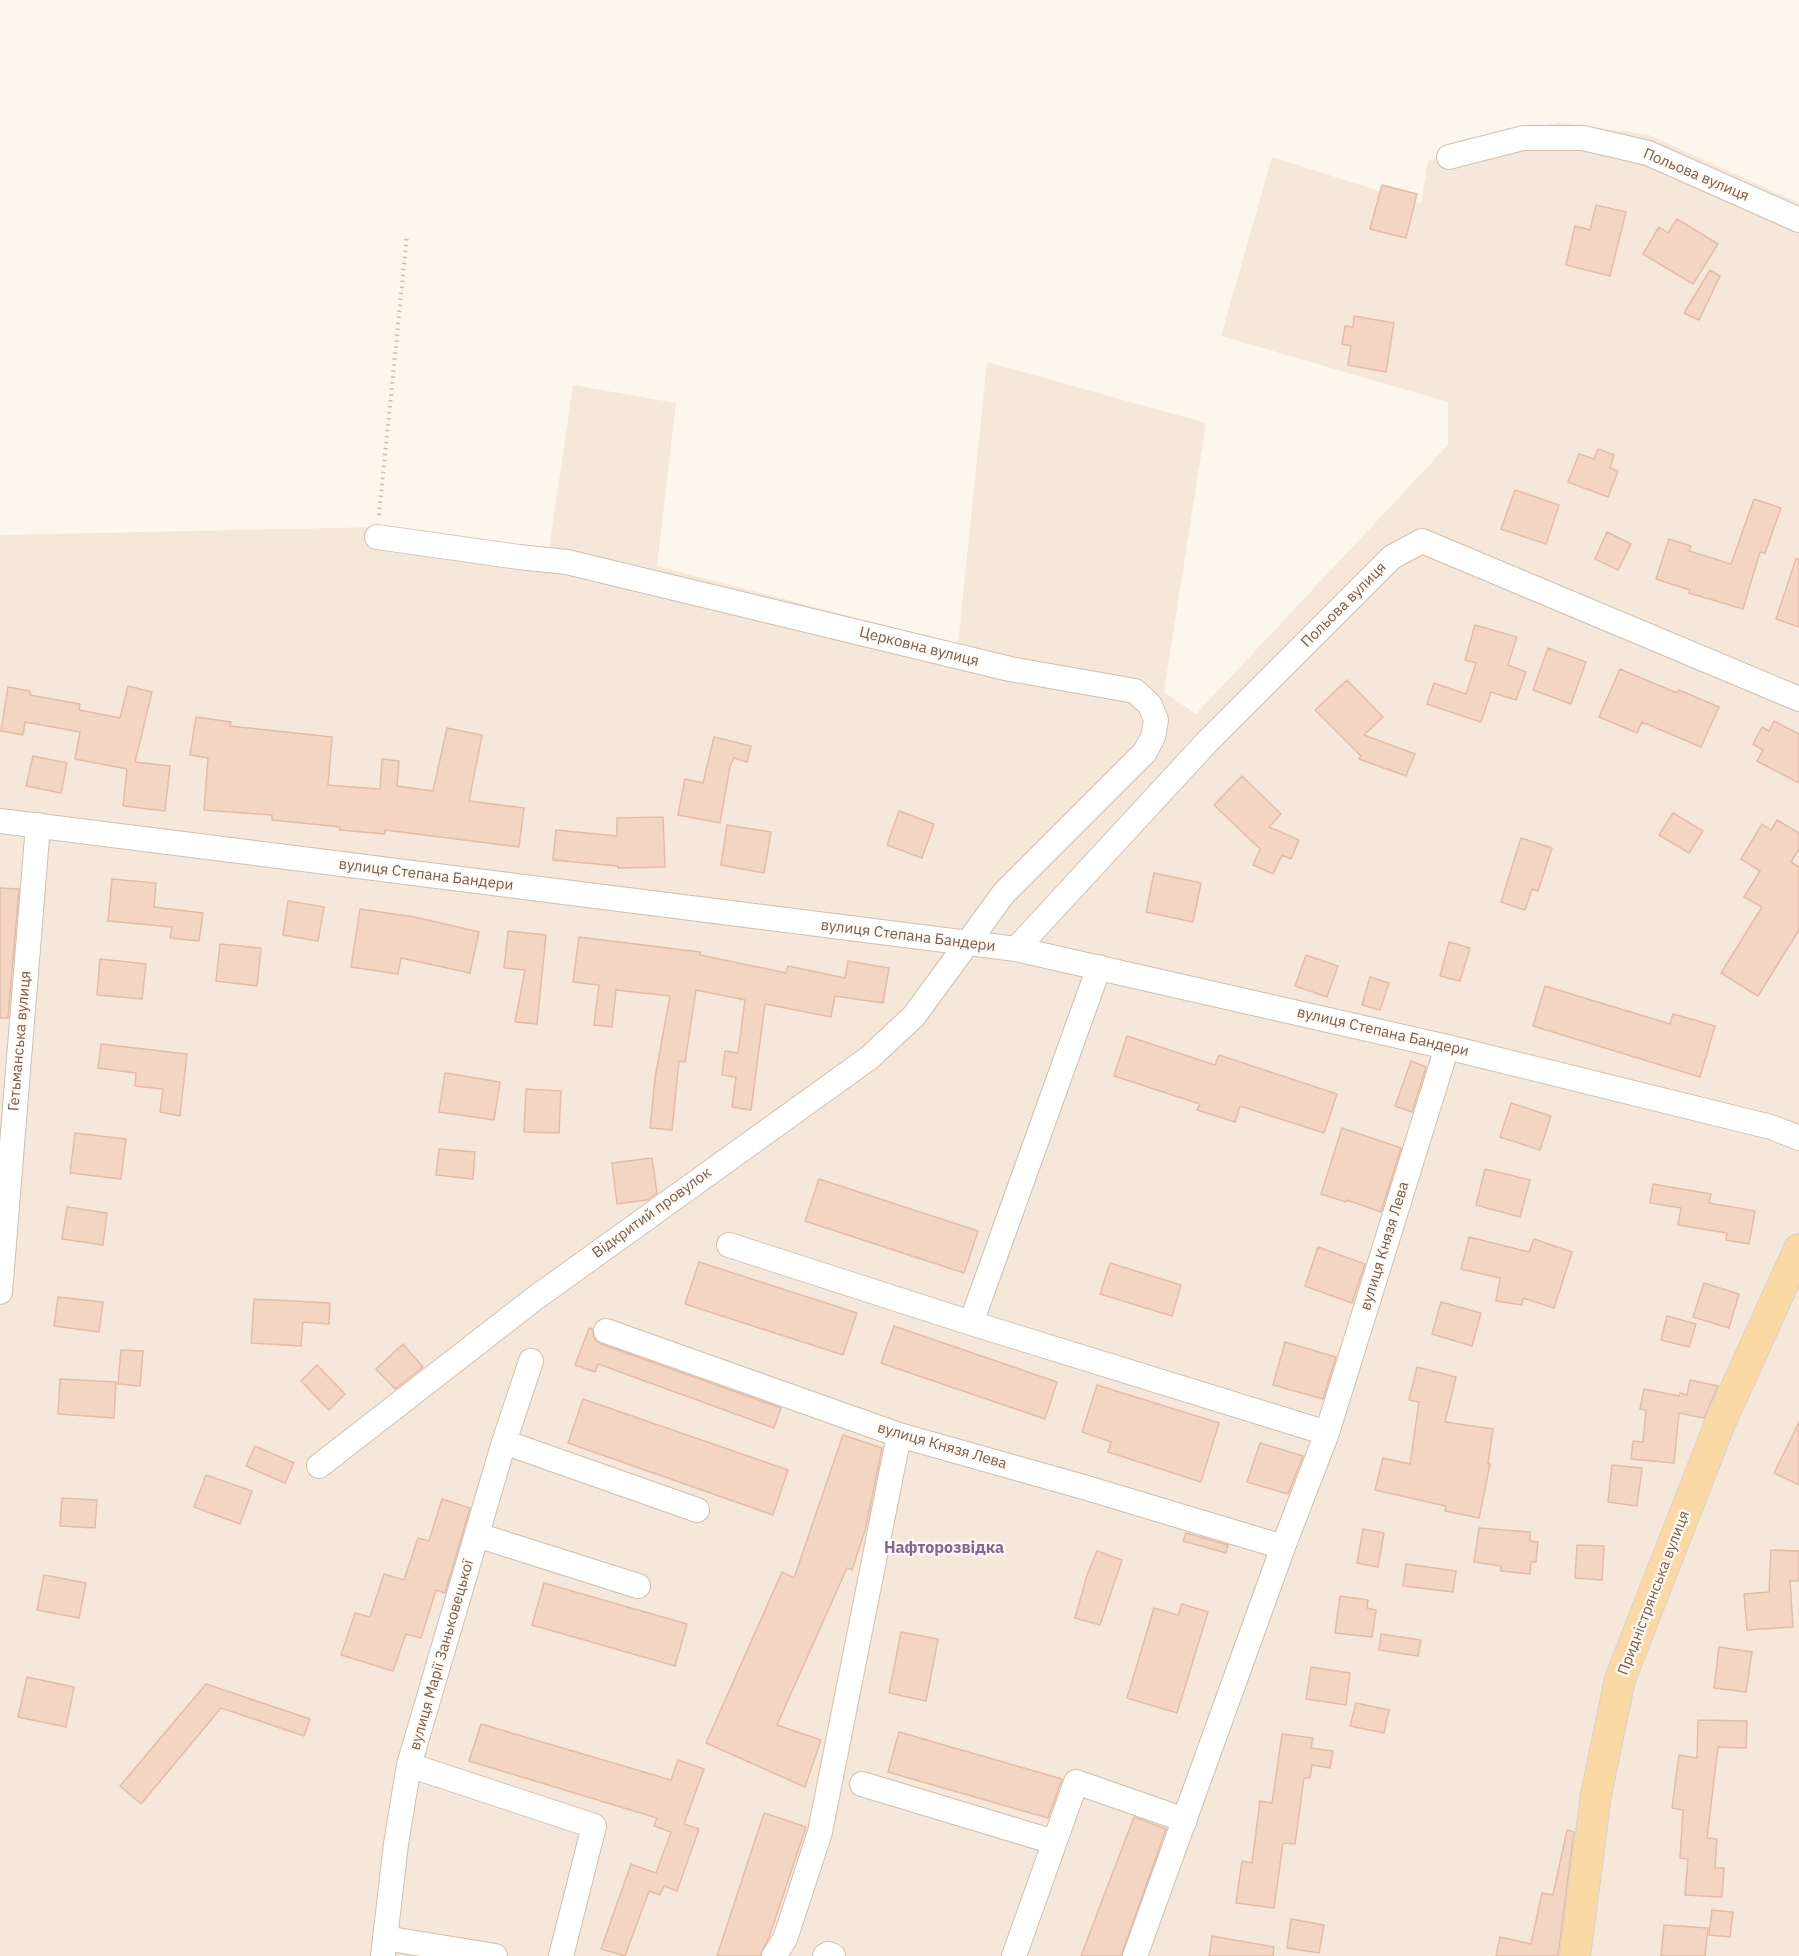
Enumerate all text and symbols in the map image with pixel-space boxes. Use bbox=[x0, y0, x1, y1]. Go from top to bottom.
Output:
street label: Польова вулиця bbox=[1640, 145, 1752, 205]
street label: Польова вулиця bbox=[1298, 559, 1390, 651]
street label: Церковна вулиця bbox=[857, 623, 981, 671]
street label: вулиця Степана Бандери bbox=[338, 855, 514, 895]
street label: вулиця Степана Бандери bbox=[820, 916, 996, 956]
street label: Гетьманська вулиця bbox=[5, 970, 35, 1112]
street label: вулиця Степана Бандери bbox=[1295, 1003, 1471, 1061]
street label: Відкритий провулок bbox=[589, 1164, 715, 1262]
street label: вулиця Князя Лева bbox=[1357, 1179, 1413, 1313]
street label: вулиця Князя Лева bbox=[875, 1419, 1009, 1473]
street label: Придністрянська вулиця bbox=[1614, 1508, 1694, 1678]
district label: Нафторозвідка bbox=[884, 1538, 1004, 1558]
street label: вулиця Марії Заньковецької bbox=[406, 1558, 478, 1752]

